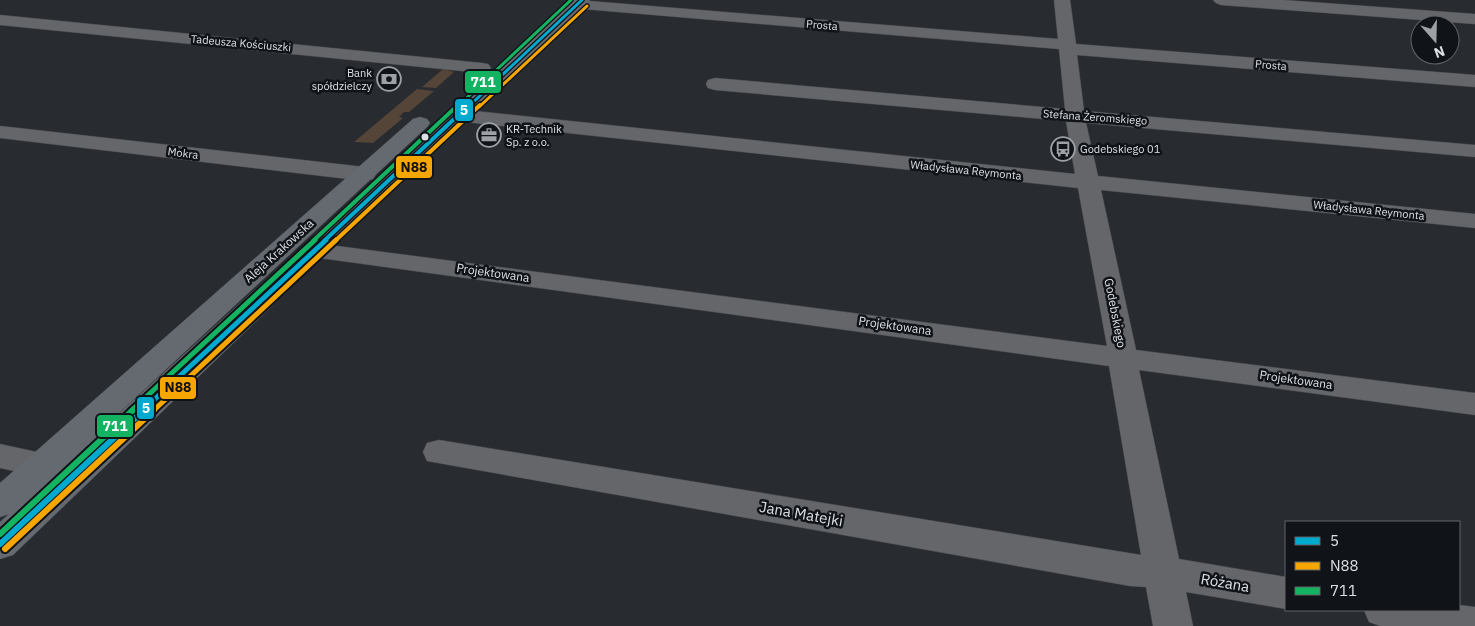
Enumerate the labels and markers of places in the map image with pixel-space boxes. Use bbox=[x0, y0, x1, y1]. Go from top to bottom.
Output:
place label: Bank spółdzielczy bbox=[312, 66, 372, 93]
bank icon: Bank spółdzielczy bbox=[376, 66, 402, 92]
office icon: KR-Technik Sp. z o.o. bbox=[476, 122, 502, 148]
place label: KR-Technik Sp. z o.o. bbox=[506, 122, 562, 149]
unlabelled marker bbox=[420, 132, 430, 142]
bus stop icon: Godebskiego 01 bbox=[1050, 136, 1076, 162]
place label: Godebskiego 01 bbox=[1080, 142, 1161, 156]

